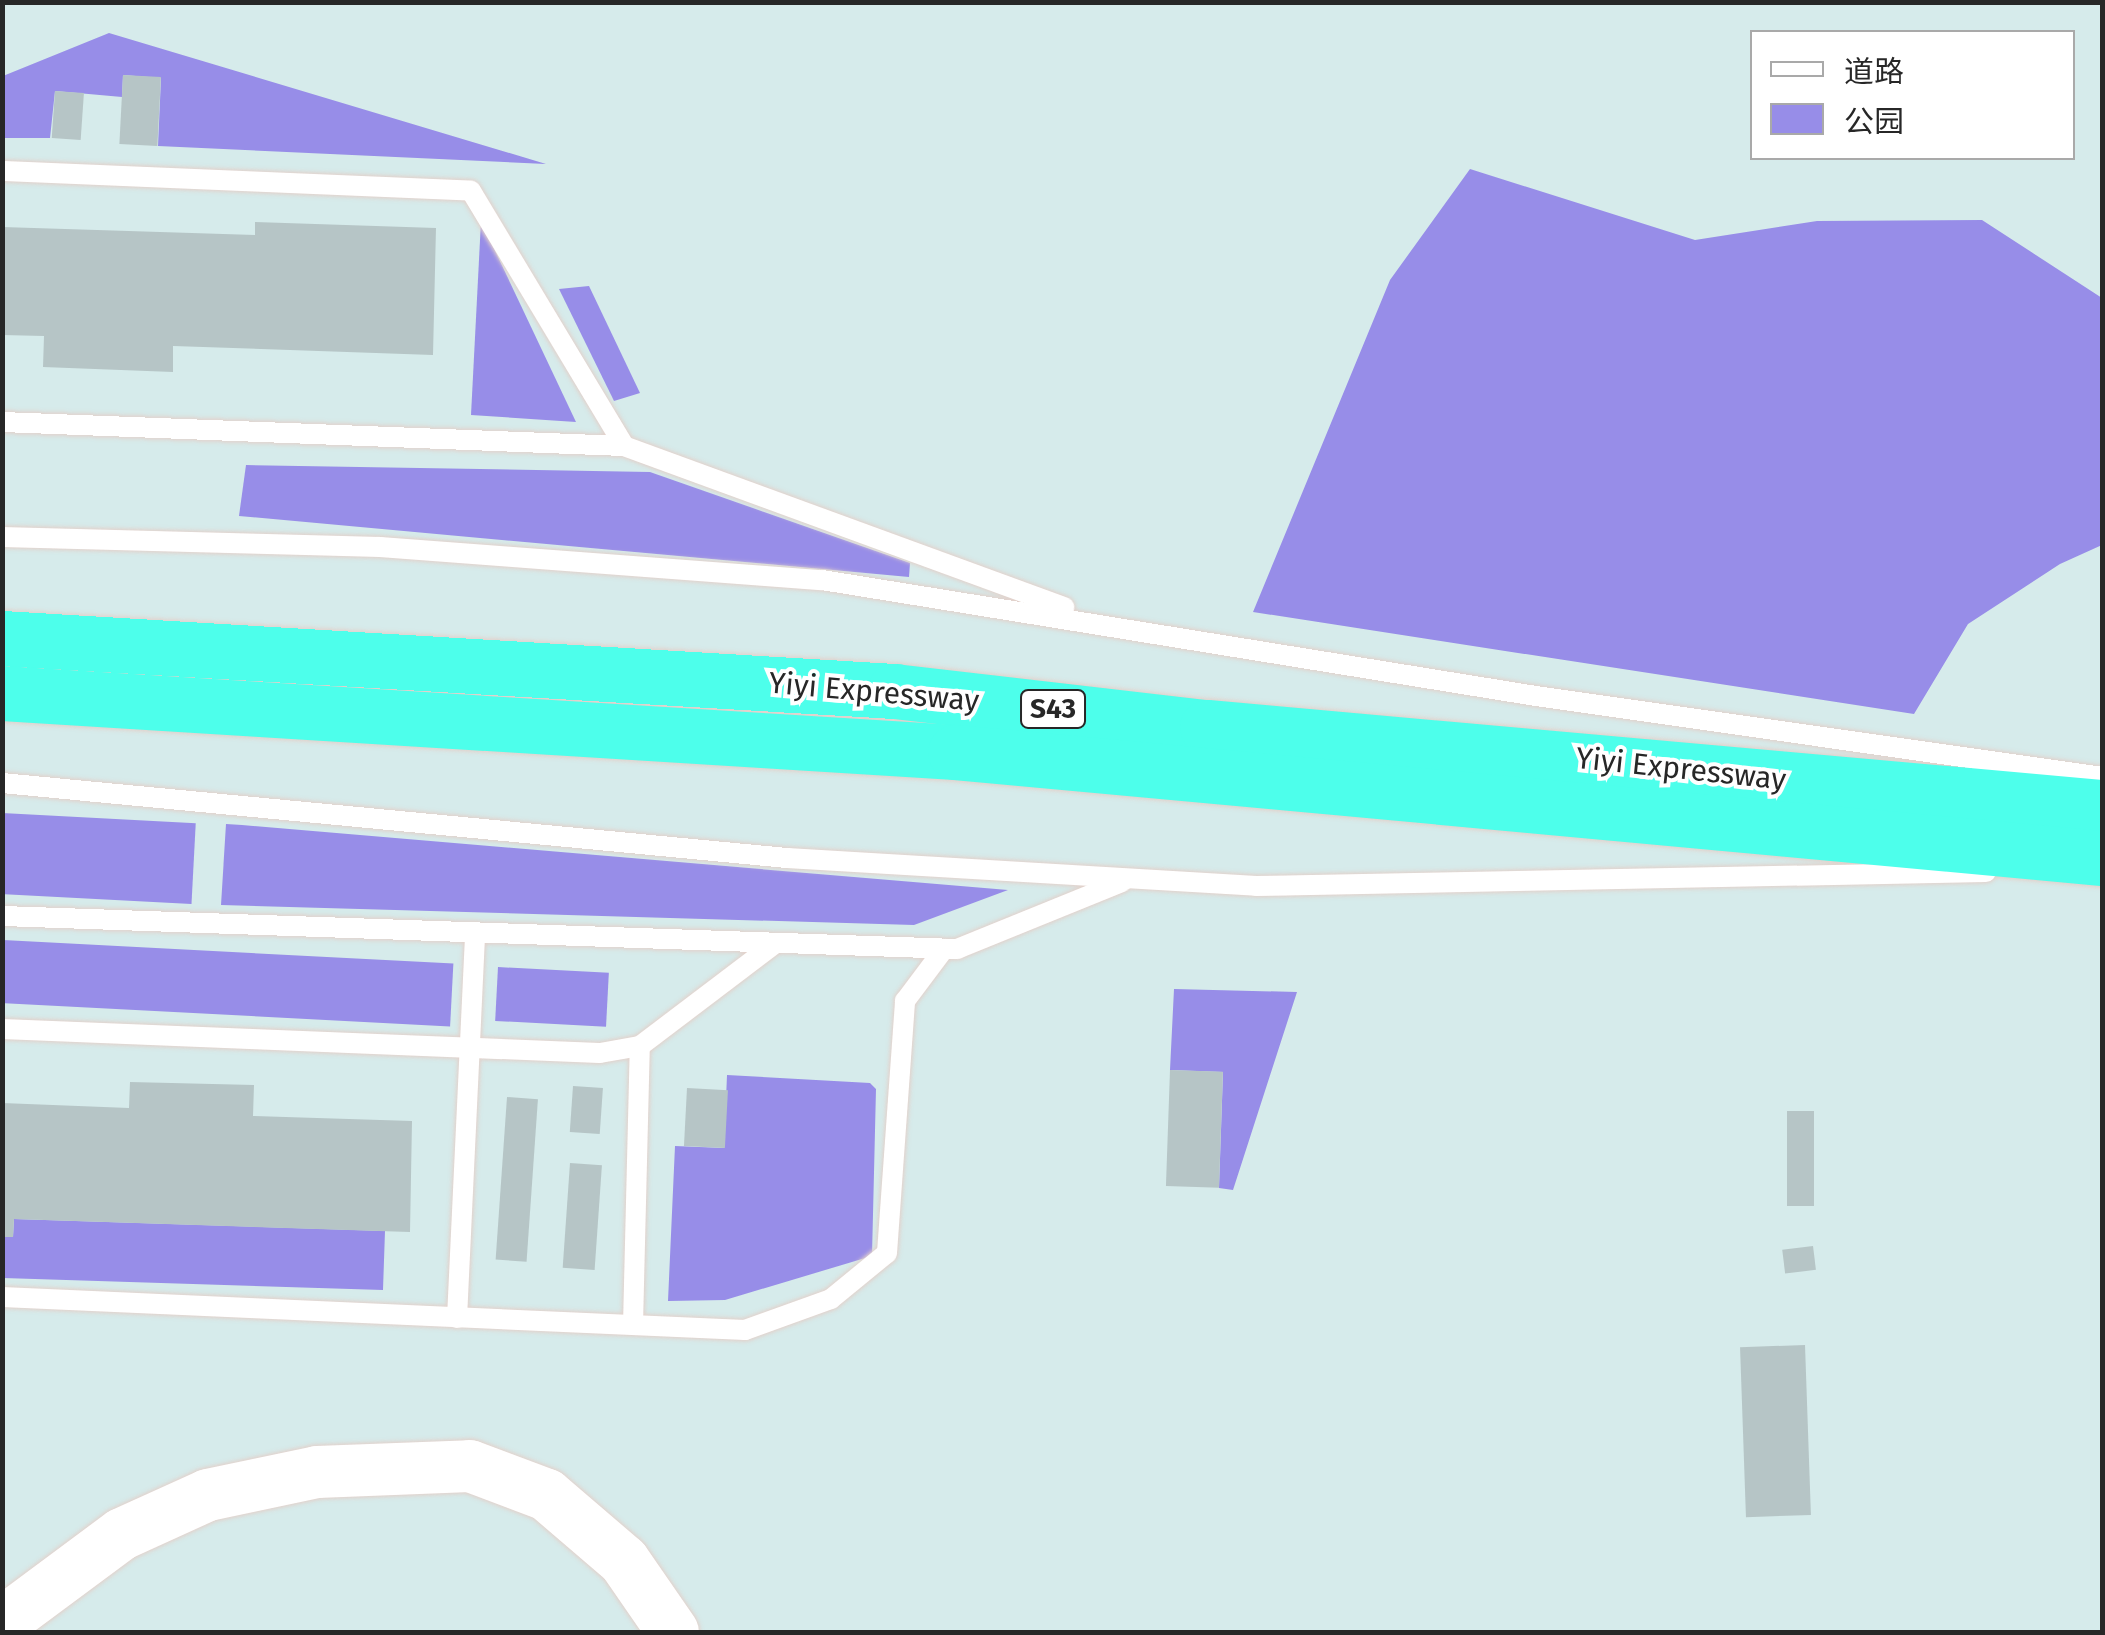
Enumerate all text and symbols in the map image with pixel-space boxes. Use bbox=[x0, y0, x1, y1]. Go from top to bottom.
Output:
legend bbox=[1750, 30, 2075, 160]
text: 道路 bbox=[1844, 54, 1904, 90]
text: 公园 bbox=[1844, 104, 1904, 140]
street label: Yiyi Expressway bbox=[767, 665, 981, 719]
road number: S43 bbox=[1018, 686, 1088, 732]
street label: Yiyi Expressway bbox=[1574, 740, 1788, 798]

